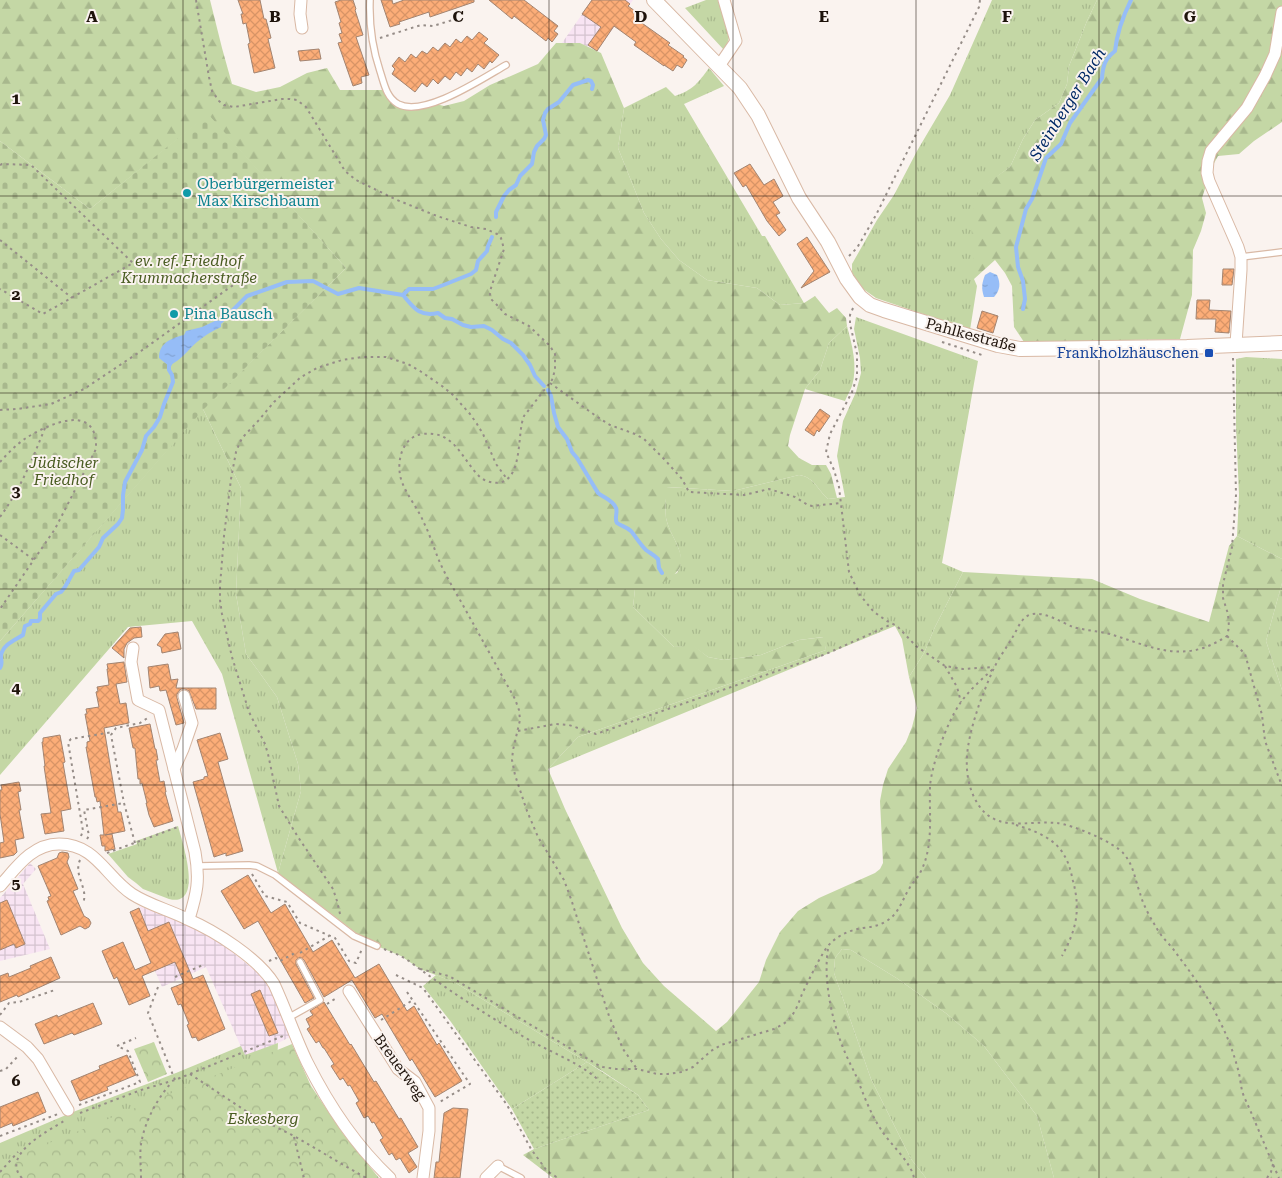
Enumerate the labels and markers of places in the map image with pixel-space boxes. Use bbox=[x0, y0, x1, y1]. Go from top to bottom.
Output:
place label: Oberbürgermeister Max Kirschbaum bbox=[197, 175, 334, 210]
marker: Oberbürgermeister Max Kirschbaum bbox=[181, 187, 193, 199]
place label: Pina Bausch bbox=[184, 305, 273, 323]
marker: Pina Bausch bbox=[168, 308, 180, 320]
place label: Frankholzhäuschen bbox=[1057, 344, 1199, 362]
marker: Frankholzhäuschen bbox=[1203, 347, 1215, 359]

